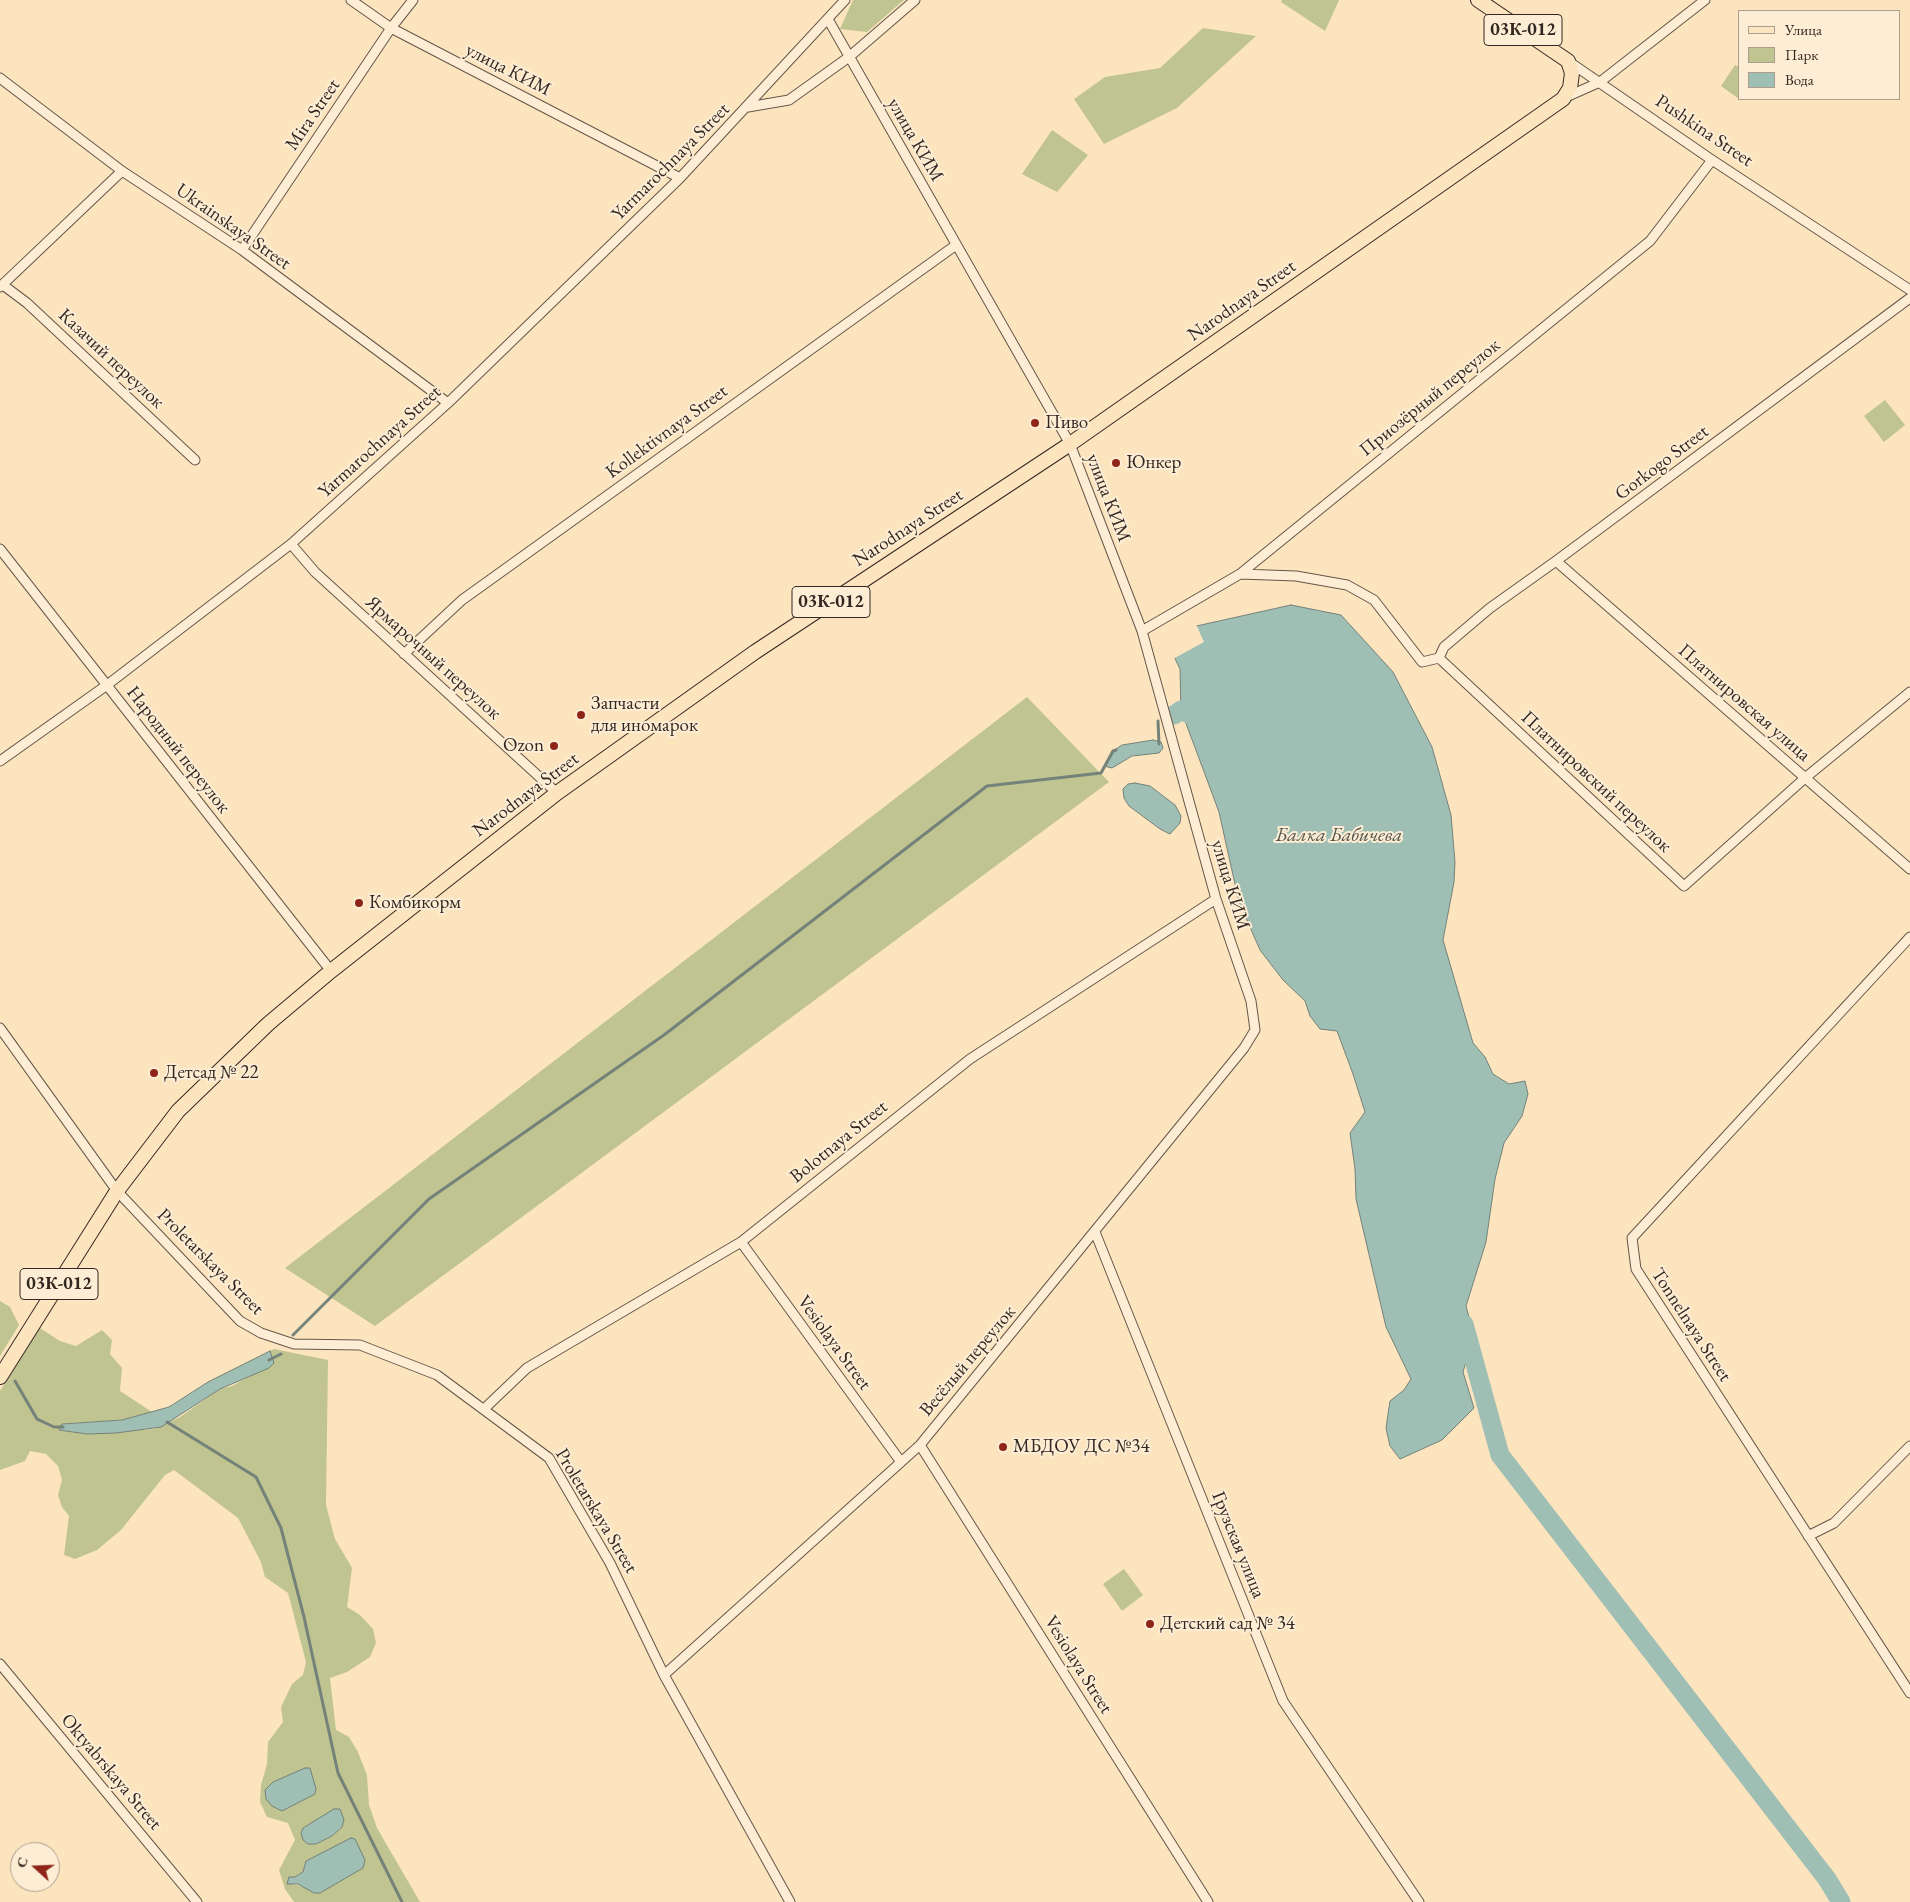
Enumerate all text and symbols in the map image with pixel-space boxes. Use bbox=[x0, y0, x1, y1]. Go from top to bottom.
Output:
legend bbox=[1738, 10, 1900, 100]
road number: 03К-012 bbox=[1484, 14, 1562, 46]
text: Улица bbox=[1785, 20, 1822, 39]
street label: улица КИМ bbox=[461, 39, 555, 101]
text: Парк bbox=[1785, 45, 1818, 64]
text: Вода bbox=[1785, 70, 1814, 89]
street label: Mira Street bbox=[281, 75, 345, 155]
street label: Pushkina Street bbox=[1651, 90, 1757, 172]
street label: улица КИМ bbox=[882, 94, 948, 186]
street label: Yarmarochnaya Street bbox=[607, 98, 735, 226]
street label: Ukrainskaya Street bbox=[171, 179, 295, 275]
street label: Narodnaya Street bbox=[1184, 255, 1300, 347]
street label: Казачий переулок bbox=[53, 304, 169, 414]
street label: Приозёрный переулок bbox=[1355, 334, 1505, 462]
street label: Kollektivnaya Street bbox=[602, 380, 732, 484]
street label: Yarmarochnaya Street bbox=[314, 381, 446, 503]
place label: Пиво bbox=[1045, 412, 1088, 434]
marker: Пиво bbox=[1029, 417, 1041, 429]
street label: Gorkogo Street bbox=[1611, 420, 1713, 506]
street label: улица КИМ bbox=[1081, 450, 1135, 546]
place label: Юнкер bbox=[1126, 452, 1181, 474]
marker: Юнкер bbox=[1110, 457, 1122, 469]
street label: Narodnaya Street bbox=[849, 484, 967, 572]
road number: 03К-012 bbox=[792, 586, 870, 618]
street label: Ярмарочный переулок bbox=[360, 591, 506, 725]
street label: Платнировская улица bbox=[1673, 639, 1815, 767]
street label: Народный переулок bbox=[121, 682, 235, 818]
place label: Запчасти для иномарок bbox=[591, 693, 698, 737]
street label: Платнировский переулок bbox=[1516, 706, 1676, 858]
marker: Запчасти для иномарок bbox=[575, 709, 587, 721]
place label: Ozon bbox=[503, 735, 544, 757]
marker: Ozon bbox=[548, 740, 560, 752]
street label: Narodnaya Street bbox=[469, 748, 583, 842]
water label: Балка Бабичева bbox=[1276, 824, 1402, 848]
street label: улица КИМ bbox=[1205, 837, 1255, 933]
place label: Комбикорм bbox=[369, 892, 461, 914]
marker: Комбикорм bbox=[353, 897, 365, 909]
place label: Детсад № 22 bbox=[164, 1062, 259, 1084]
marker: Детсад № 22 bbox=[148, 1067, 160, 1079]
street label: Bolotnaya Street bbox=[786, 1096, 892, 1188]
street label: Proletarskaya Street bbox=[152, 1204, 268, 1320]
street label: Tonnelnaya Street bbox=[1646, 1264, 1736, 1386]
road number: 03К-012 bbox=[20, 1268, 98, 1300]
street label: Vesiolaya Street bbox=[792, 1291, 876, 1395]
street label: Весёлый переулок bbox=[915, 1301, 1021, 1421]
place label: МБДОУ ДС №34 bbox=[1013, 1436, 1150, 1458]
marker: МБДОУ ДС №34 bbox=[997, 1441, 1009, 1453]
street label: Proletarskaya Street bbox=[550, 1445, 642, 1577]
street label: Грузская улица bbox=[1206, 1488, 1270, 1602]
street label: Vesiolaya Street bbox=[1039, 1612, 1117, 1718]
place label: Детский сад № 34 bbox=[1160, 1613, 1295, 1635]
marker: Детский сад № 34 bbox=[1144, 1618, 1156, 1630]
street label: Oktyabrskaya Street bbox=[56, 1709, 166, 1835]
north arrow bbox=[10, 1842, 60, 1892]
text: С bbox=[12, 1854, 32, 1870]

